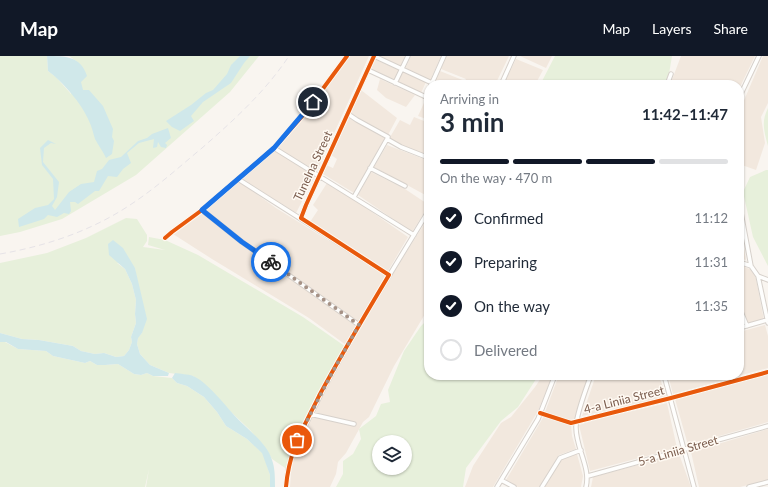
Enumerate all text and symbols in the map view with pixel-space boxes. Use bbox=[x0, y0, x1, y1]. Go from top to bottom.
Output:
text: Map bbox=[20, 17, 58, 40]
text: Map bbox=[602, 20, 630, 37]
text: Layers bbox=[652, 20, 692, 37]
text: Share bbox=[714, 20, 748, 37]
pin bbox=[296, 85, 330, 119]
icon: home bbox=[302, 91, 324, 113]
text: Arriving in bbox=[440, 91, 499, 107]
text: 11:42–11:47 bbox=[642, 105, 728, 123]
text: 3 min bbox=[440, 106, 504, 138]
street label: Tunelna Street bbox=[290, 128, 336, 203]
text: On the way · 470 m bbox=[440, 170, 552, 186]
icon: check bbox=[440, 207, 462, 229]
text: Confirmed bbox=[474, 209, 543, 227]
text: 11:12 bbox=[695, 210, 728, 226]
courier bbox=[251, 242, 291, 282]
icon: bike bbox=[260, 251, 282, 273]
icon: check bbox=[440, 251, 462, 273]
text: Preparing bbox=[474, 253, 537, 271]
text: 11:31 bbox=[695, 254, 728, 270]
icon: check bbox=[440, 295, 462, 317]
text: On the way bbox=[474, 297, 550, 315]
text: 11:35 bbox=[695, 298, 728, 314]
text: Delivered bbox=[474, 341, 537, 359]
street label: 4-a Liniia Street bbox=[582, 382, 666, 417]
pin bbox=[280, 423, 314, 457]
icon: bag bbox=[286, 429, 308, 451]
street label: 5-a Liniia Street bbox=[636, 432, 720, 469]
map controls bbox=[372, 435, 412, 475]
button: layers bbox=[372, 435, 412, 475]

